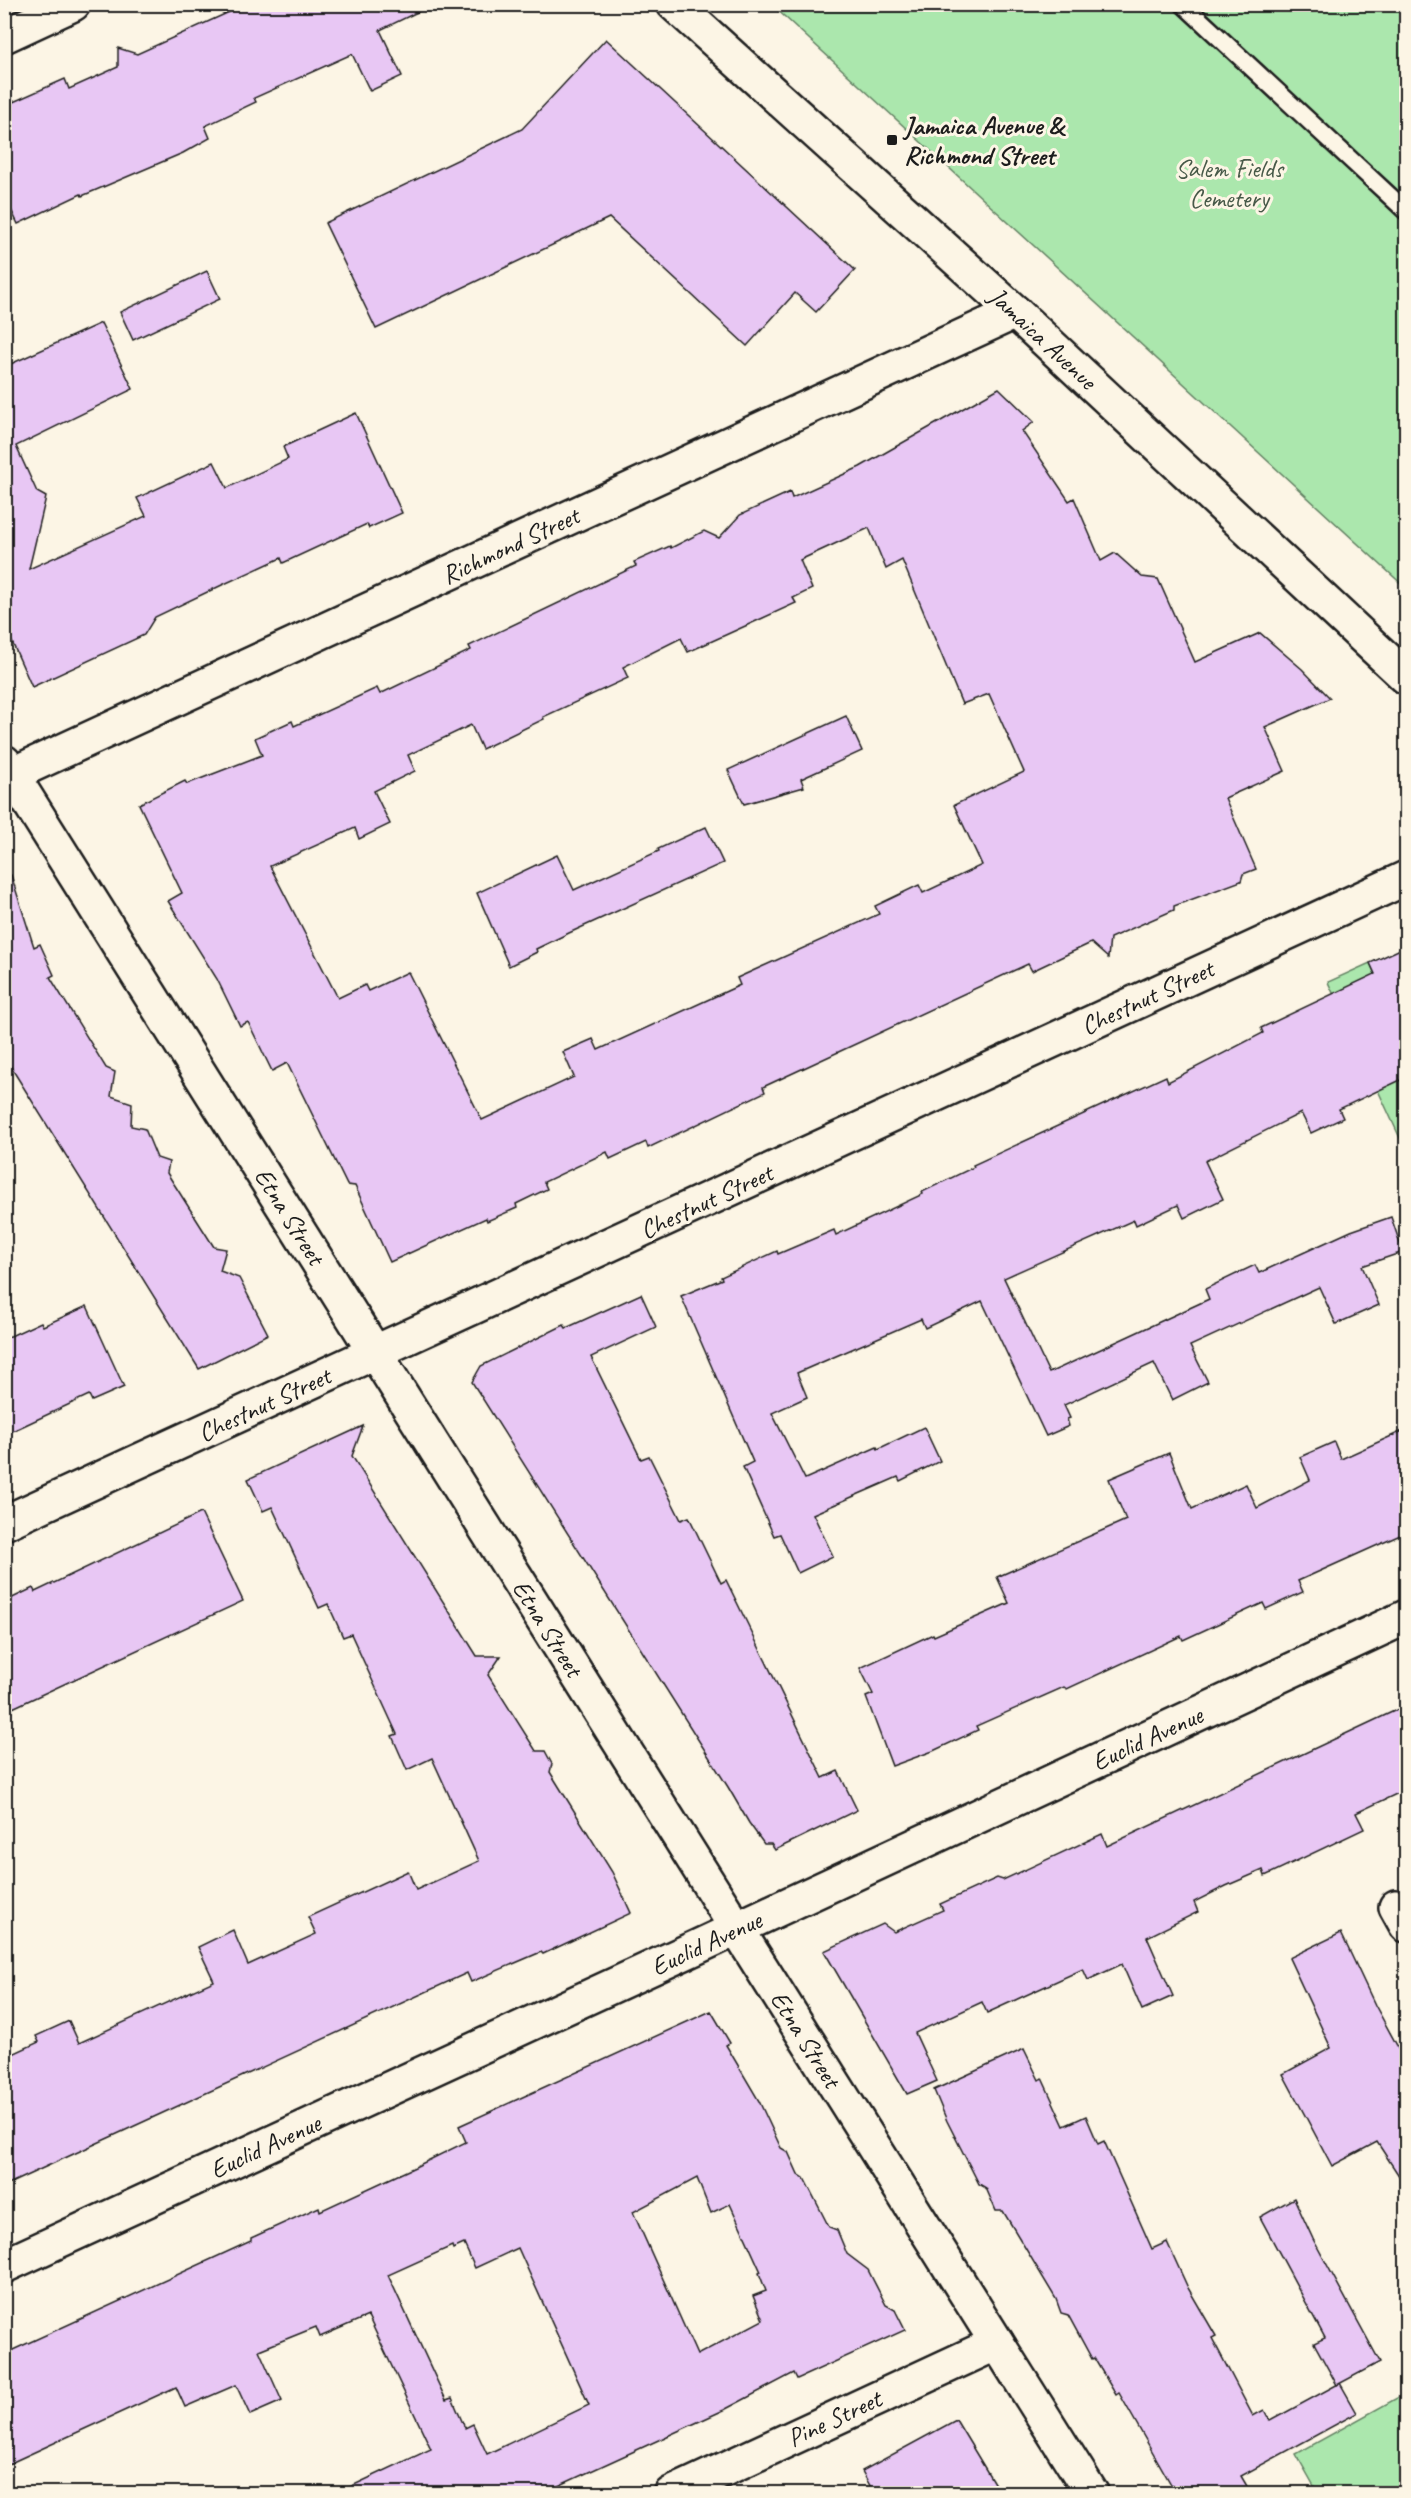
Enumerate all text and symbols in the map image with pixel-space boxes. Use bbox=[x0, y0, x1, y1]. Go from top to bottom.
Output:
place label: Jamaica Avenue & Richmond Street bbox=[902, 109, 1066, 172]
marker: Jamaica Avenue & Richmond Street bbox=[885, 133, 899, 147]
park label: Salem Fields Cemetery bbox=[1175, 152, 1285, 215]
street label: Jamaica Avenue bbox=[980, 279, 1105, 398]
street label: Richmond Street bbox=[436, 498, 586, 592]
street label: Chestnut Street bbox=[1076, 951, 1221, 1043]
street label: Chestnut Street bbox=[635, 1155, 780, 1247]
street label: Etna Street bbox=[247, 1162, 333, 1273]
street label: Chestnut Street bbox=[193, 1358, 338, 1450]
street label: Etna Street bbox=[505, 1574, 591, 1685]
street label: Euclid Avenue bbox=[1087, 1698, 1209, 1778]
street label: Euclid Avenue bbox=[646, 1903, 768, 1983]
street label: Etna Street bbox=[763, 1985, 849, 2096]
street label: Euclid Avenue bbox=[205, 2106, 327, 2186]
street label: Pine Street bbox=[782, 2381, 889, 2454]

